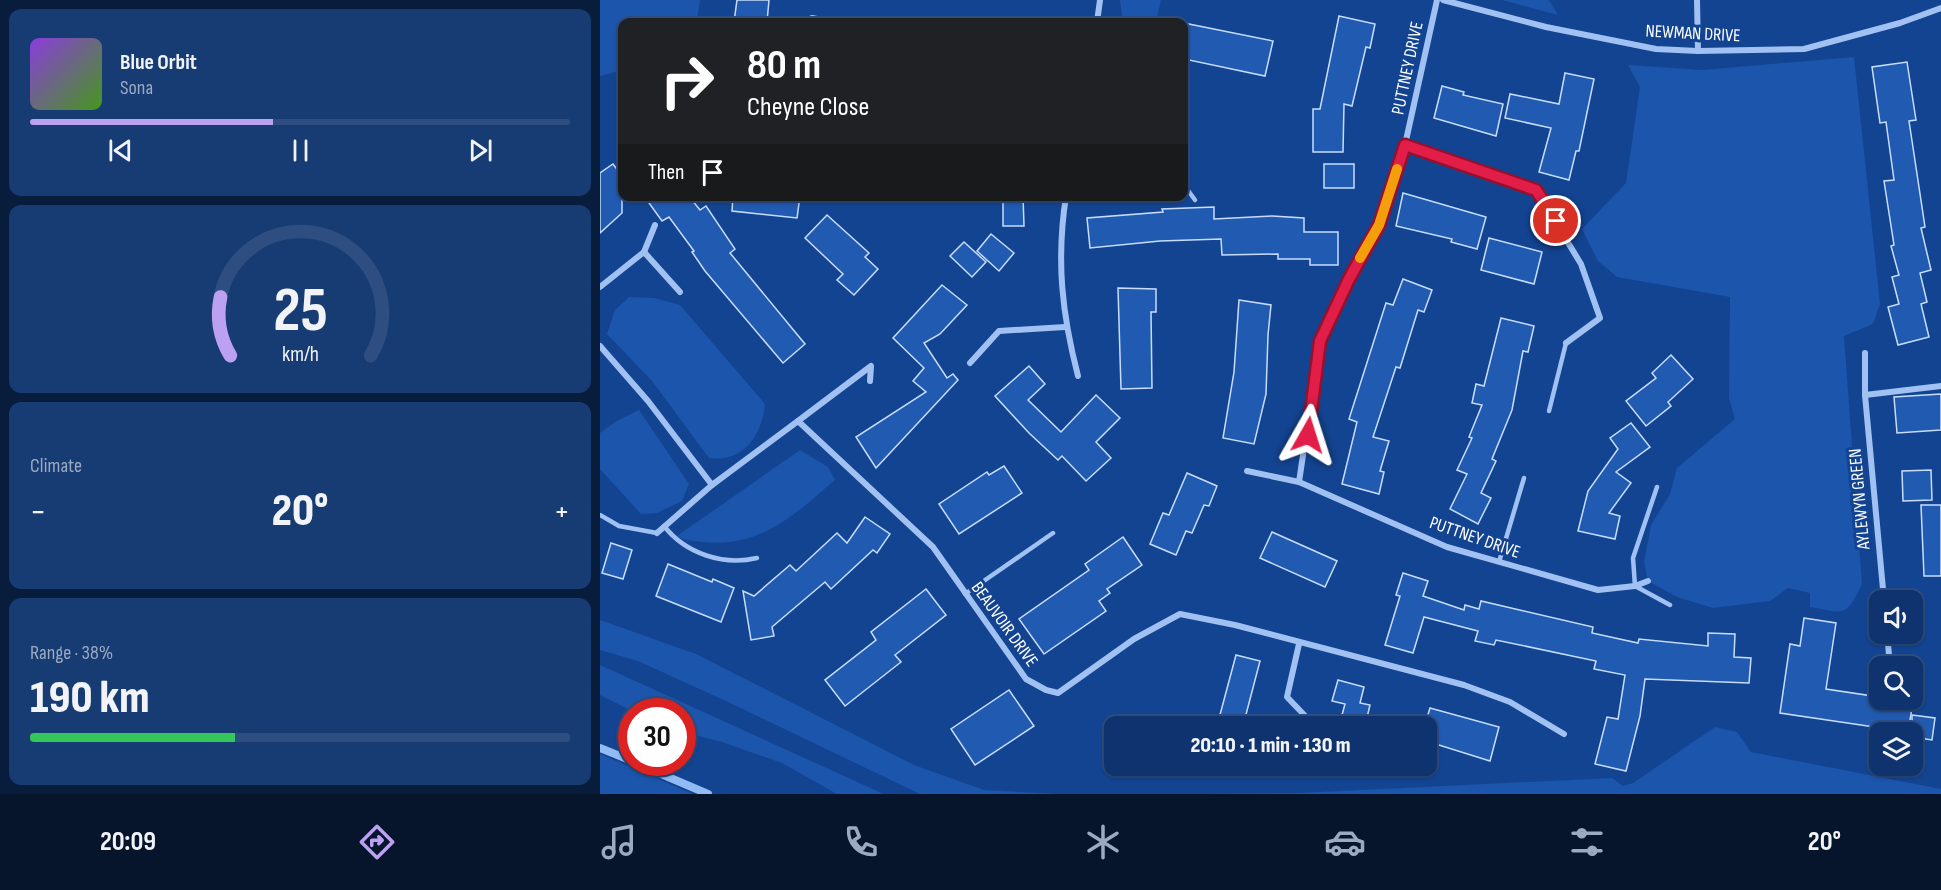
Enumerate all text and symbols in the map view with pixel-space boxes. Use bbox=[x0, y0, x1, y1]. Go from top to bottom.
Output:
street label: PUTTNEY DRIVE bbox=[1387, 20, 1428, 116]
street label: NEWMAN DRIVE bbox=[1645, 21, 1741, 46]
text: 80 m bbox=[747, 40, 821, 91]
icon: right bbox=[648, 42, 726, 120]
text: Blue Orbit bbox=[120, 49, 197, 76]
text: Sona bbox=[120, 76, 153, 100]
text: Cheyne Close bbox=[747, 91, 869, 123]
icon: previous bbox=[104, 134, 137, 167]
icon: pause bbox=[284, 134, 317, 167]
icon: next bbox=[464, 134, 497, 167]
icon: arrive bbox=[696, 156, 729, 189]
text: Then bbox=[648, 159, 684, 186]
pin bbox=[1530, 195, 1581, 246]
icon: arrive bbox=[1539, 204, 1572, 237]
text: 25 bbox=[273, 274, 327, 349]
text: km/h bbox=[281, 342, 319, 367]
position arrow bbox=[1276, 403, 1340, 467]
street label: AYLEWYN GREEN bbox=[1845, 448, 1874, 551]
text: Climate bbox=[30, 454, 82, 478]
text: 20° bbox=[272, 484, 328, 539]
text: − bbox=[30, 492, 46, 532]
text: + bbox=[554, 492, 570, 532]
street label: PUTTNEY DRIVE bbox=[1427, 512, 1523, 563]
street label: BEAUVOIR DRIVE bbox=[967, 578, 1042, 671]
map controls bbox=[1869, 590, 1923, 776]
button: sound bbox=[1869, 590, 1923, 644]
text: Range · 38% bbox=[30, 641, 113, 665]
button: search bbox=[1869, 656, 1923, 710]
text: 190 km bbox=[30, 671, 150, 726]
speed limit sign: 30 bbox=[618, 698, 696, 776]
button: layers bbox=[1869, 722, 1923, 776]
text: 20:10 · 1 min · 130 m bbox=[1190, 732, 1351, 759]
icon: directions bbox=[356, 821, 398, 863]
icon: music bbox=[598, 821, 640, 863]
icon: phone bbox=[840, 821, 882, 863]
icon: climate bbox=[1082, 821, 1124, 863]
icon: car bbox=[1324, 821, 1366, 863]
icon: filters bbox=[1566, 821, 1608, 863]
text: 20:09 bbox=[100, 826, 156, 858]
text: 20° bbox=[1808, 826, 1841, 858]

